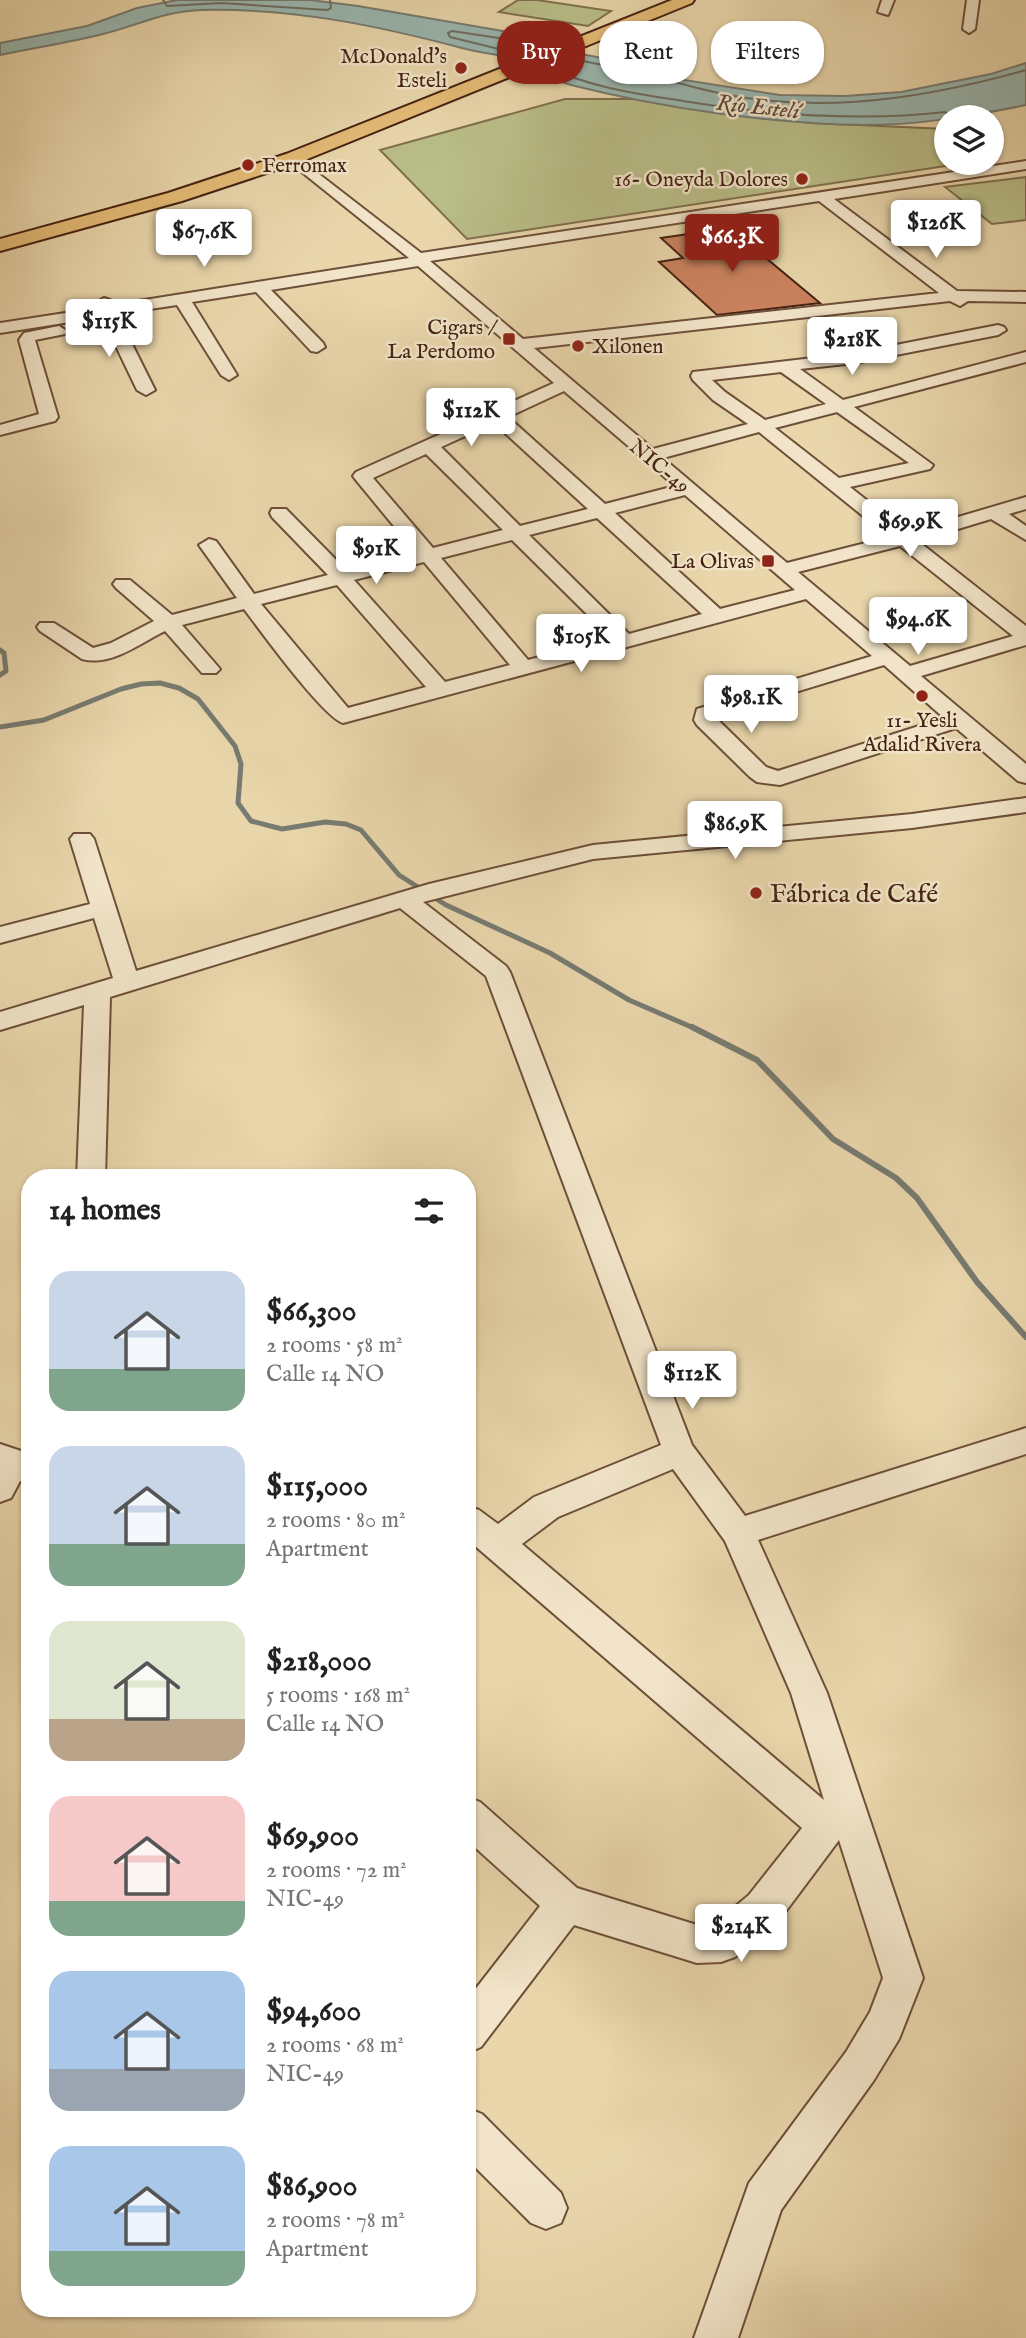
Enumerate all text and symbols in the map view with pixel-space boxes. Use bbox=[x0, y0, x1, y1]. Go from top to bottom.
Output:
chip: Buy bbox=[497, 21, 585, 84]
chip: Rent bbox=[599, 21, 697, 84]
chip: Filters bbox=[711, 21, 824, 84]
place label: McDonald's Esteli bbox=[340, 44, 447, 95]
marker: McDonald's Esteli bbox=[453, 60, 469, 76]
water label: Río Estelí bbox=[715, 89, 804, 127]
map controls bbox=[934, 105, 1004, 175]
button: layers bbox=[934, 105, 1004, 175]
place label: Ferromax bbox=[262, 153, 347, 180]
marker: Ferromax bbox=[240, 157, 256, 173]
place label: 16- Oneyda Dolores bbox=[614, 167, 788, 194]
marker: 16- Oneyda Dolores bbox=[794, 171, 810, 187]
pin: $126K bbox=[887, 201, 985, 260]
text: $126K bbox=[907, 208, 965, 237]
pin: $67.6K bbox=[147, 210, 261, 269]
pin: $66.3K bbox=[675, 215, 789, 274]
text: $67.6K bbox=[172, 217, 236, 246]
text: $66.3K bbox=[701, 222, 763, 251]
pin: $115K bbox=[60, 300, 158, 359]
text: $115K bbox=[82, 307, 136, 336]
place label: Cigars / La Perdomo bbox=[387, 315, 499, 366]
pin: $218K bbox=[803, 318, 901, 377]
text: $218K bbox=[823, 325, 881, 354]
marker: Cigars / La Perdomo bbox=[501, 331, 517, 347]
place label: Xilonen bbox=[592, 334, 664, 361]
marker: Xilonen bbox=[570, 338, 586, 354]
pin: $112K bbox=[422, 388, 520, 448]
text: $112K bbox=[442, 396, 500, 425]
street label: NIC-49 bbox=[623, 434, 695, 500]
pin: $69.9K bbox=[853, 500, 967, 559]
text: $69.9K bbox=[878, 507, 942, 536]
pin: $91K bbox=[335, 526, 417, 586]
text: $91K bbox=[352, 534, 400, 563]
place label: La Olivas bbox=[671, 549, 754, 576]
marker: La Olivas bbox=[760, 553, 776, 569]
pin: $94.6K bbox=[861, 598, 975, 657]
text: $94.6K bbox=[885, 605, 951, 634]
pin: $105K bbox=[532, 614, 630, 674]
text: $105K bbox=[552, 622, 610, 651]
pin: $98.1K bbox=[694, 676, 808, 735]
text: $98.1K bbox=[720, 683, 782, 712]
marker: 11- Yesli Adalid Rivera bbox=[914, 688, 930, 704]
place label: 11- Yesli Adalid Rivera bbox=[862, 708, 982, 759]
pin: $86.9K bbox=[678, 802, 792, 861]
text: $86.9K bbox=[703, 809, 767, 838]
place label: Fábrica de Café bbox=[770, 878, 938, 911]
marker: Fábrica de Café bbox=[748, 885, 764, 901]
text: 14 homes bbox=[49, 1192, 161, 1230]
icon: filters bbox=[410, 1192, 448, 1230]
text: $66,300 bbox=[266, 1293, 357, 1331]
icon: home bbox=[105, 1299, 189, 1383]
text: 2 rooms · 58 m² bbox=[266, 1331, 403, 1360]
pin: $112K bbox=[643, 1352, 741, 1411]
text: $112K bbox=[663, 1359, 721, 1388]
text: Calle 14 NO bbox=[266, 1360, 384, 1389]
text: $115,000 bbox=[266, 1468, 368, 1506]
icon: home bbox=[105, 1474, 189, 1558]
text: 2 rooms · 80 m² bbox=[266, 1506, 406, 1535]
text: Apartment bbox=[266, 1535, 369, 1564]
text: $218,000 bbox=[266, 1643, 372, 1681]
icon: home bbox=[105, 1649, 189, 1733]
text: 5 rooms · 168 m² bbox=[266, 1681, 410, 1710]
text: Calle 14 NO bbox=[266, 1710, 384, 1739]
text: $69,900 bbox=[266, 1818, 359, 1856]
icon: home bbox=[105, 1824, 189, 1908]
text: 2 rooms · 72 m² bbox=[266, 1856, 407, 1885]
text: NIC-49 bbox=[266, 1885, 344, 1914]
pin: $214K bbox=[692, 1904, 790, 1964]
text: $214K bbox=[711, 1912, 771, 1941]
text: $94,600 bbox=[266, 1993, 361, 2031]
icon: home bbox=[105, 1999, 189, 2083]
text: 2 rooms · 68 m² bbox=[266, 2031, 404, 2060]
text: NIC-49 bbox=[266, 2060, 344, 2089]
text: $86,900 bbox=[266, 2168, 358, 2206]
icon: home bbox=[105, 2174, 189, 2258]
text: 2 rooms · 78 m² bbox=[266, 2206, 405, 2235]
text: Apartment bbox=[266, 2235, 369, 2264]

